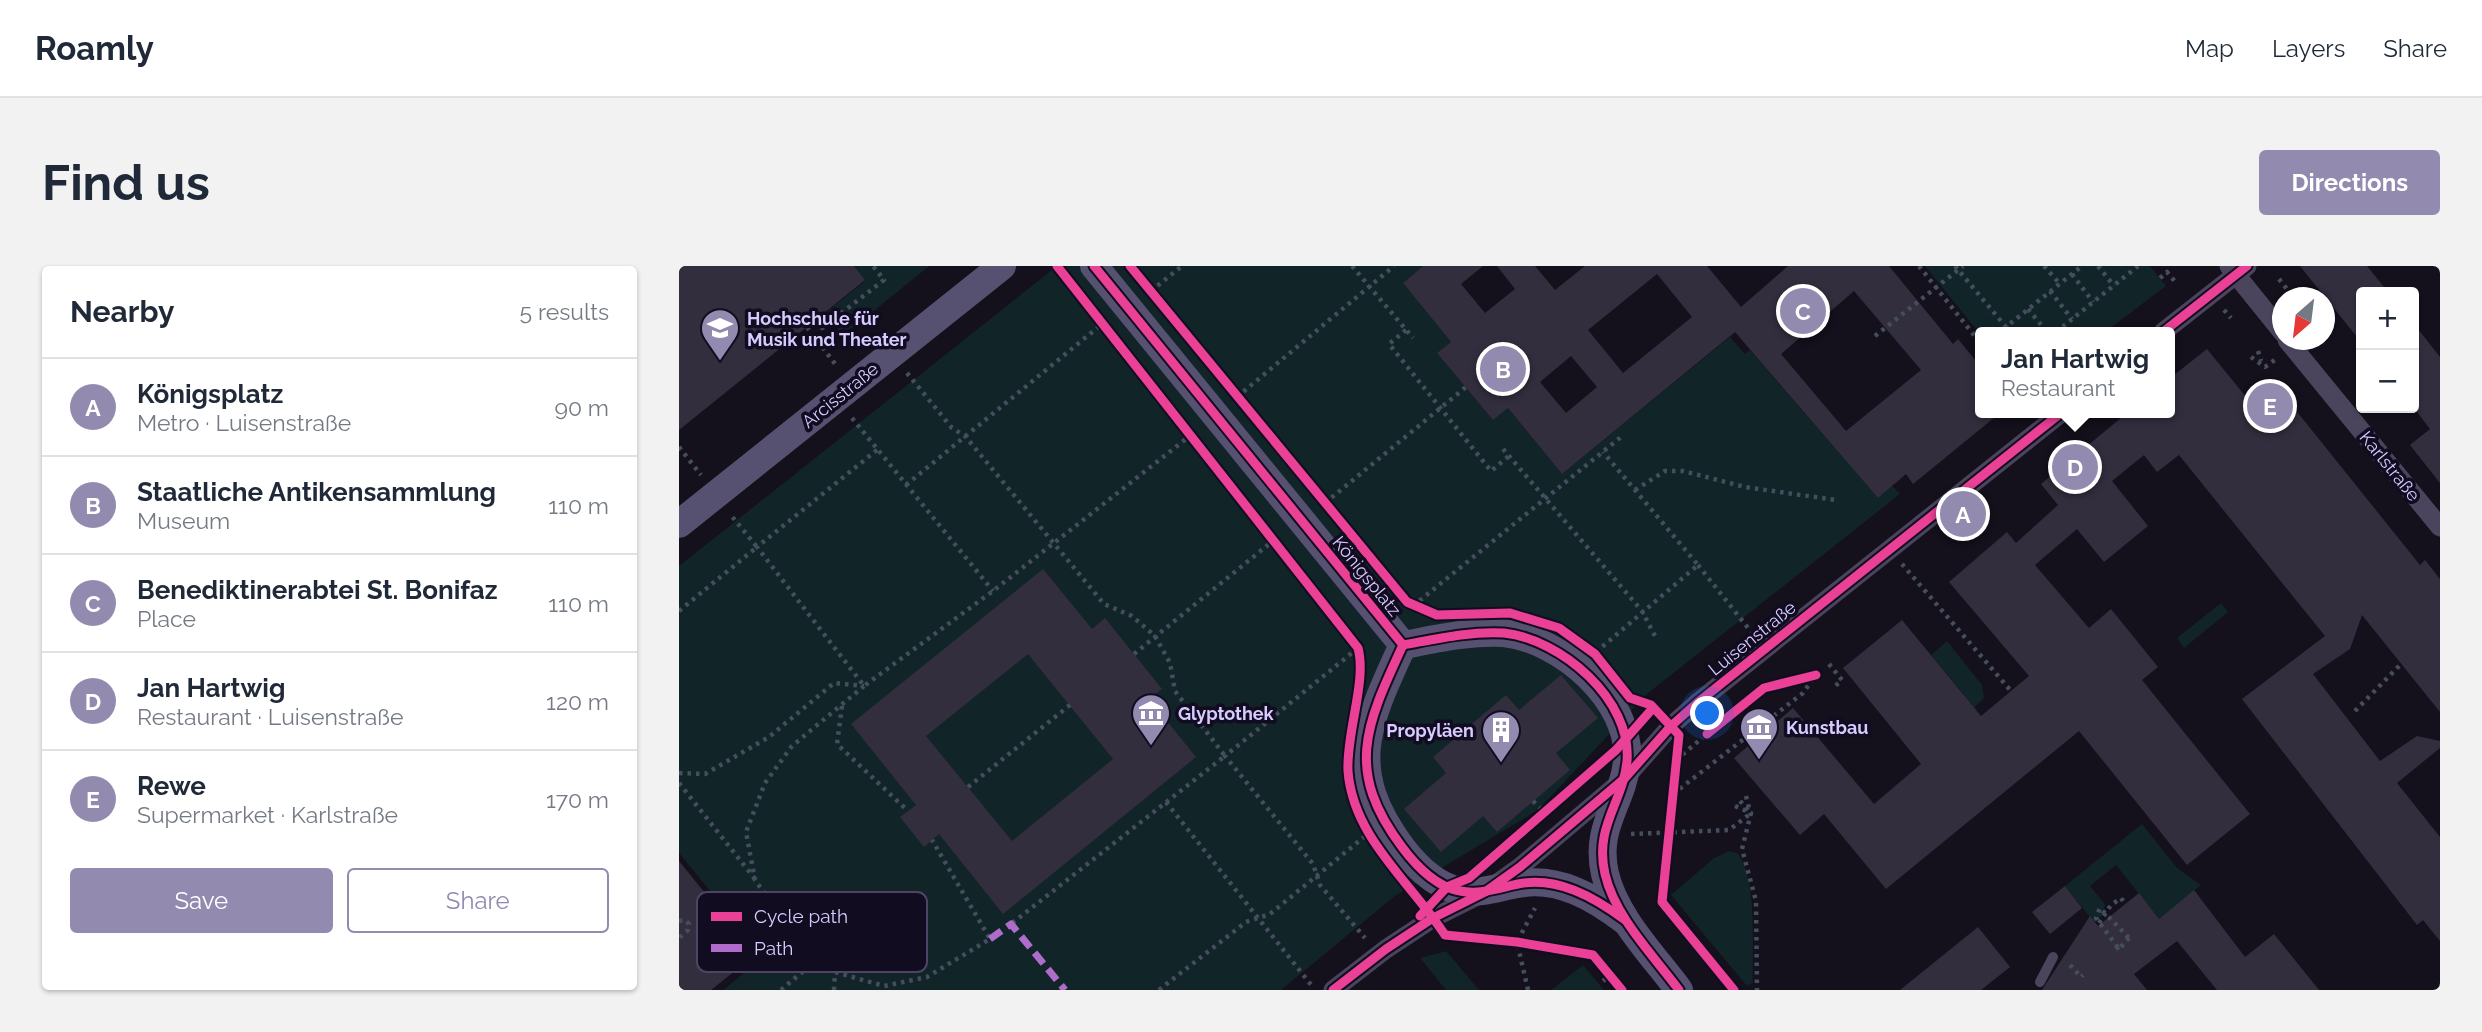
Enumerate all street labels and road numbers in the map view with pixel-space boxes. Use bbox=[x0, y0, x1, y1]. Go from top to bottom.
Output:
street label: Arcisstraße bbox=[798, 358, 883, 432]
street label: Karlstraße bbox=[2355, 427, 2425, 506]
street label: Königsplatz bbox=[1328, 532, 1406, 620]
street label: Luisenstraße bbox=[1704, 596, 1800, 680]

